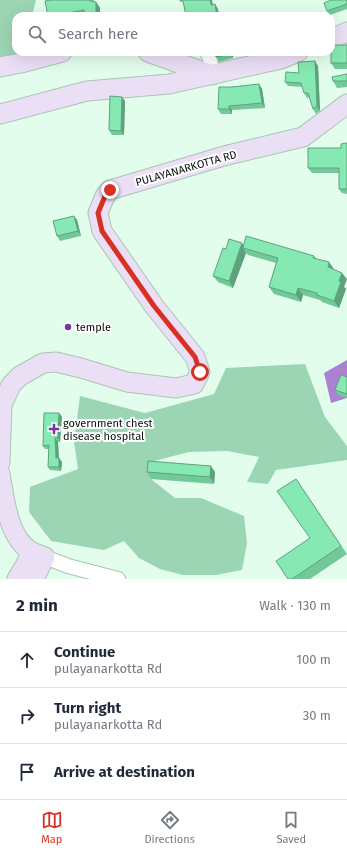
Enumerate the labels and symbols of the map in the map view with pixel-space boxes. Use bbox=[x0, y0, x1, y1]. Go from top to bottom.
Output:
street label: PULAYANARKOTTA RD bbox=[134, 148, 238, 189]
route end bbox=[101, 181, 119, 199]
place label: temple bbox=[76, 321, 111, 334]
marker: temple bbox=[63, 322, 73, 332]
route start bbox=[191, 363, 209, 381]
place label: government chest disease hospital bbox=[63, 417, 153, 443]
marker: government chest disease hospital bbox=[48, 423, 60, 435]

